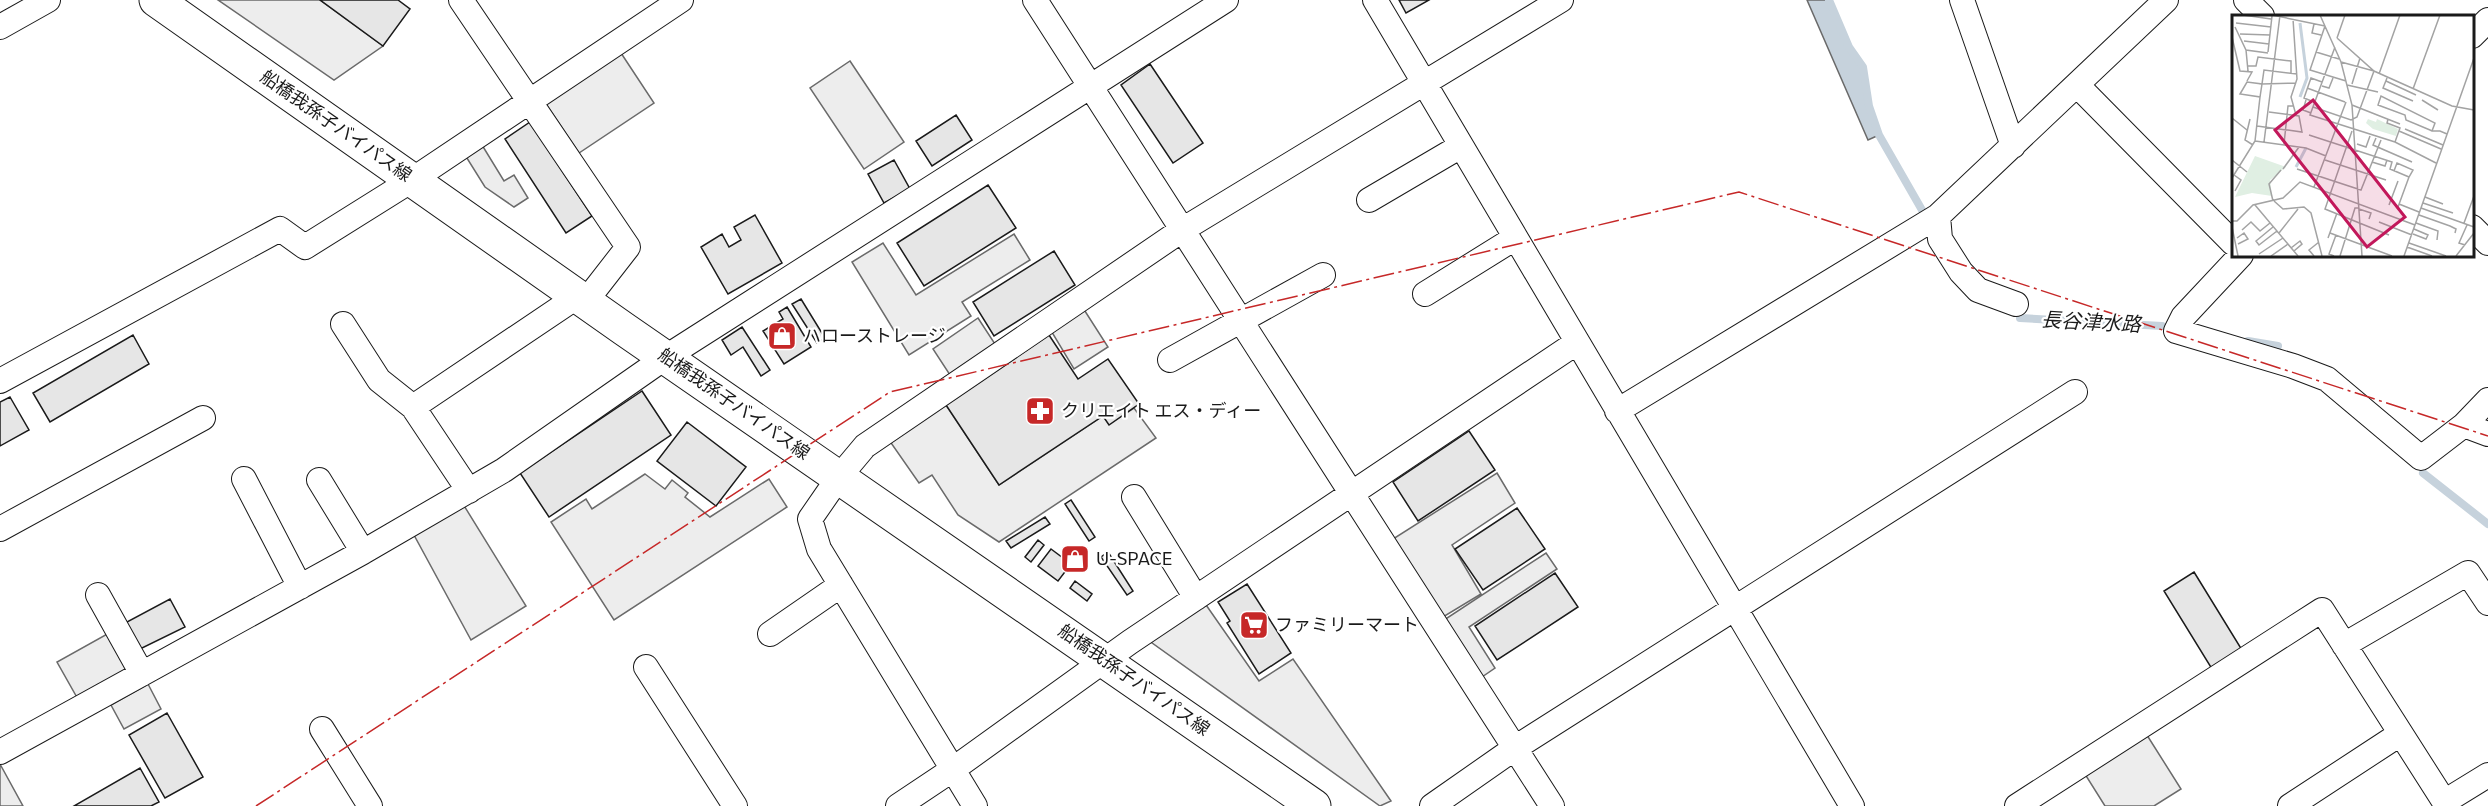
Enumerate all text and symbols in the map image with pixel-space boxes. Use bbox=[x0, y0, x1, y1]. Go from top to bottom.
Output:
inset map bbox=[2232, 15, 2473, 256]
street label: 船橋我孫子バイパス線 bbox=[257, 65, 416, 186]
water label: 長谷津水路 bbox=[2040, 306, 2144, 336]
shop icon: ハローストレージ bbox=[766, 320, 798, 352]
place label: ハローストレージ bbox=[803, 324, 946, 346]
street label: 船橋我孫子バイパス線 bbox=[655, 343, 814, 464]
pharmacy icon: クリエイト エス・ディー bbox=[1024, 395, 1056, 427]
place label: クリエイト エス・ディー bbox=[1061, 399, 1261, 421]
shop icon: U-SPACE bbox=[1059, 543, 1091, 575]
place label: U-SPACE bbox=[1096, 547, 1173, 569]
supermarket icon: ファミリーマート bbox=[1238, 609, 1270, 641]
place label: ファミリーマート bbox=[1275, 613, 1419, 635]
street label: 船橋我孫子バイパス線 bbox=[1055, 619, 1214, 740]

